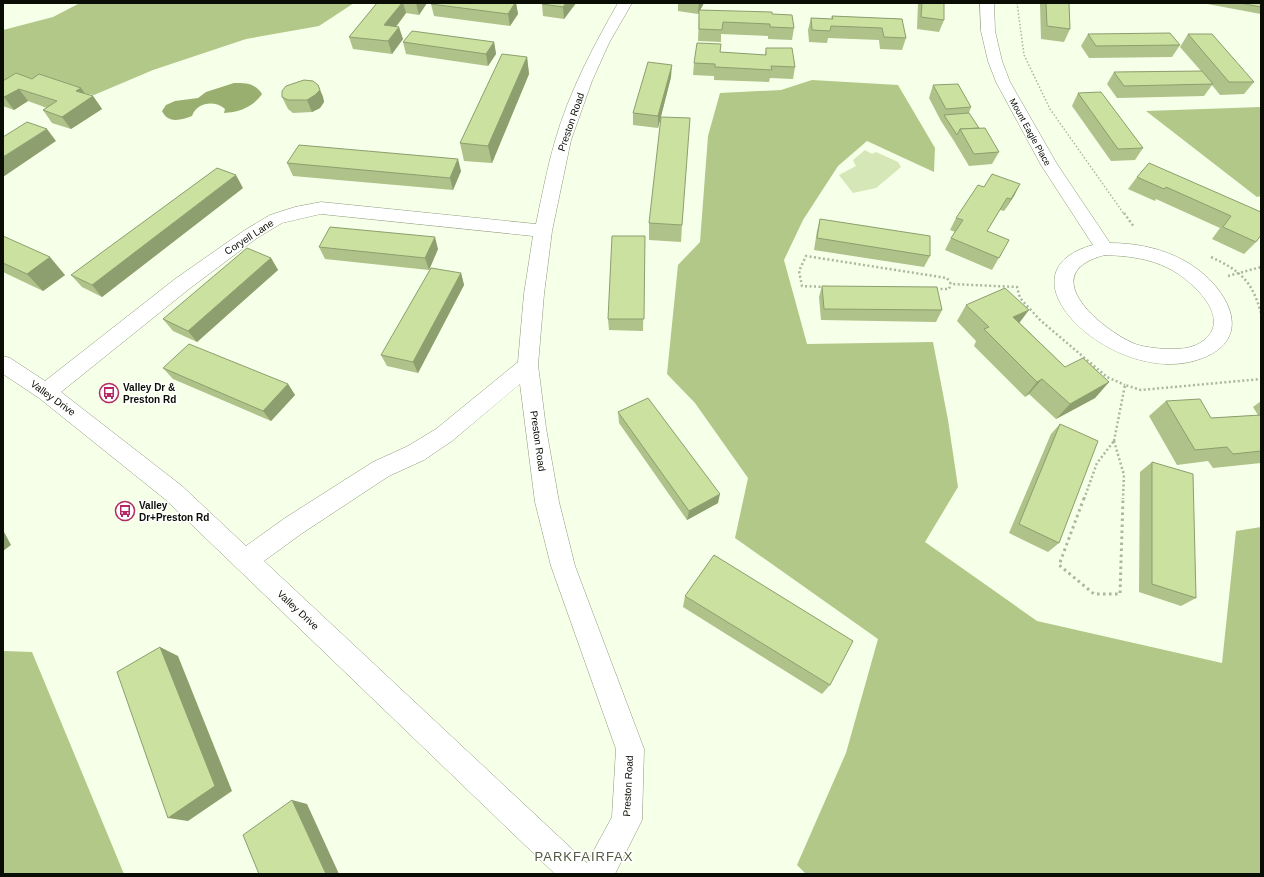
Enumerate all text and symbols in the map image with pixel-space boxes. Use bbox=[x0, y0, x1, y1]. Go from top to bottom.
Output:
street label: Preston Road bbox=[556, 91, 586, 153]
street label: Mount Eagle Place bbox=[1007, 97, 1053, 167]
street label: Coryell Lane bbox=[222, 217, 276, 257]
street label: Valley Drive bbox=[28, 378, 78, 418]
bus stop icon: Valley Dr & Preston Rd bbox=[98, 382, 120, 404]
place label: Valley Dr & Preston Rd bbox=[123, 382, 176, 405]
street label: Preston Road bbox=[528, 410, 548, 472]
bus stop icon: Valley Dr+Preston Rd bbox=[114, 500, 136, 522]
place label: Valley Dr+Preston Rd bbox=[139, 500, 209, 523]
street label: Valley Drive bbox=[275, 588, 321, 632]
street label: Preston Road bbox=[621, 755, 635, 817]
district label: PARKFAIRFAX bbox=[535, 849, 633, 864]

